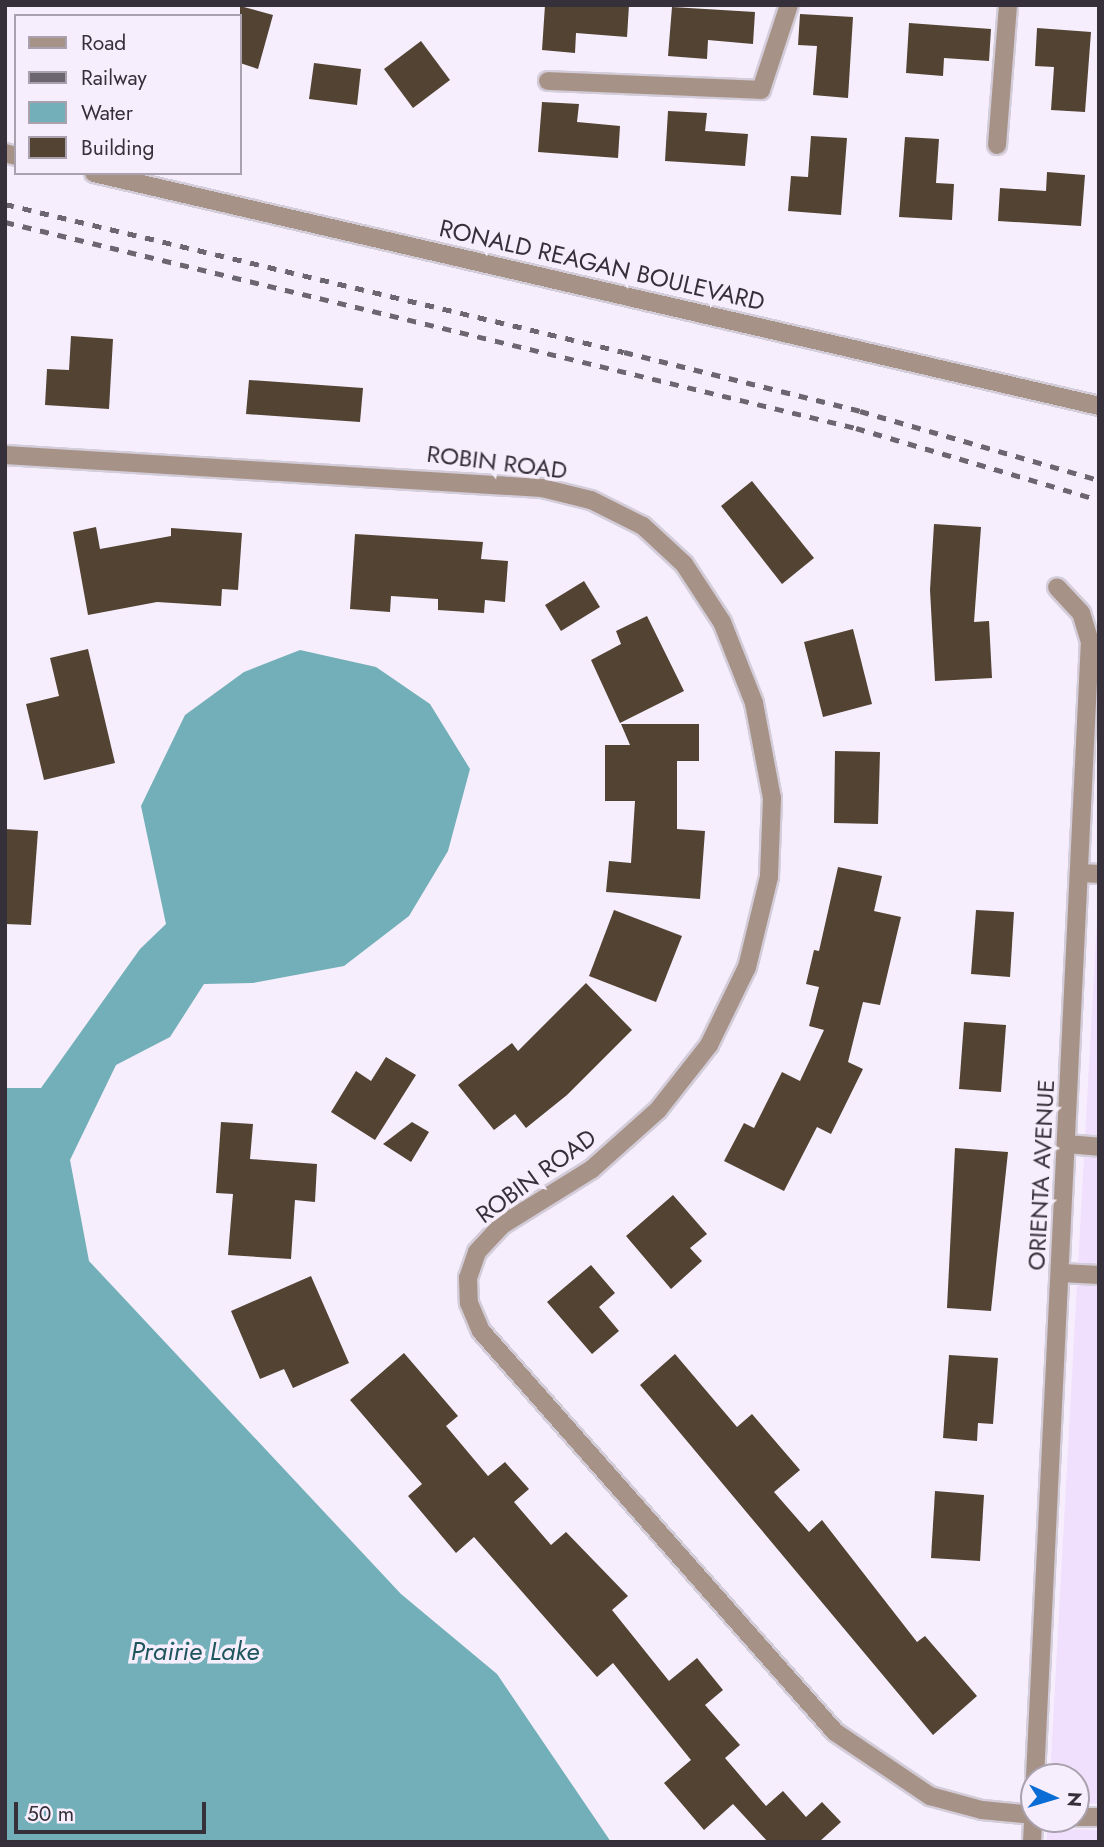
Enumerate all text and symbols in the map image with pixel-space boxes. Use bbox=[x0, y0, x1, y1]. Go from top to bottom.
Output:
legend bbox=[14, 14, 242, 175]
text: Road bbox=[81, 28, 126, 58]
text: Railway bbox=[81, 63, 147, 93]
text: Water bbox=[81, 98, 133, 128]
text: Building bbox=[81, 133, 154, 163]
street label: RONALD REAGAN BOULEVARD bbox=[437, 214, 767, 316]
street label: ROBIN ROAD bbox=[425, 439, 569, 485]
street label: ORIENTA AVENUE bbox=[1022, 1079, 1060, 1271]
street label: ROBIN ROAD bbox=[470, 1123, 602, 1229]
water label: Prairie Lake bbox=[131, 1636, 259, 1668]
north arrow bbox=[1020, 1763, 1090, 1833]
scale bar bbox=[18, 1787, 210, 1831]
text: N bbox=[1060, 1791, 1088, 1808]
text: 50 m bbox=[27, 1799, 74, 1829]

